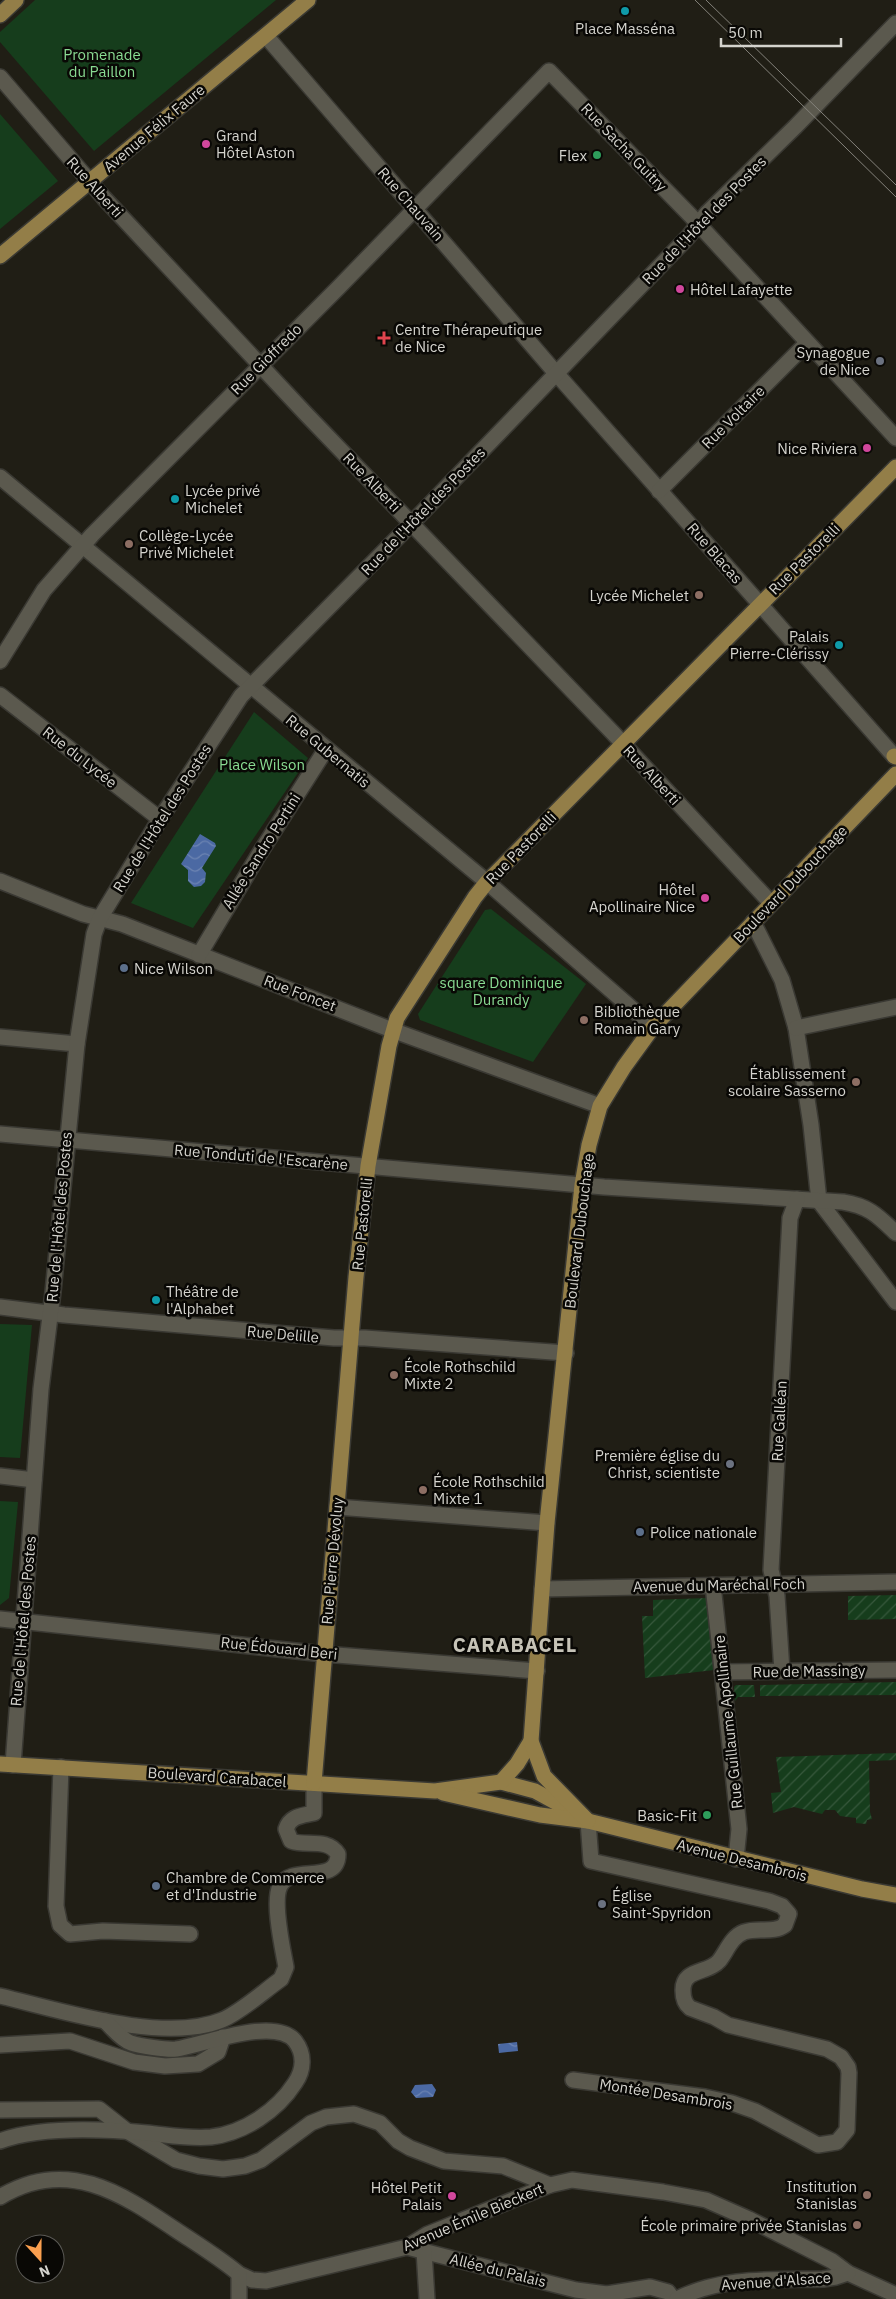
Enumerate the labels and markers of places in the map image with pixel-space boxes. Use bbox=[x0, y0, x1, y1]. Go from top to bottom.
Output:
marker: Place Masséna bbox=[619, 5, 631, 17]
place label: Place Masséna bbox=[575, 19, 675, 38]
place label: Grand Hôtel Aston bbox=[216, 126, 295, 162]
marker: Grand Hôtel Aston bbox=[200, 138, 212, 150]
place label: Flex bbox=[559, 146, 587, 165]
marker: Flex bbox=[591, 149, 603, 161]
place label: Hôtel Lafayette bbox=[690, 280, 793, 299]
marker: Hôtel Lafayette bbox=[674, 283, 686, 295]
place label: Centre Thérapeutique de Nice bbox=[395, 320, 542, 356]
marker: Centre Thérapeutique de Nice bbox=[377, 331, 391, 345]
place label: Synagogue de Nice bbox=[796, 343, 870, 379]
marker: Synagogue de Nice bbox=[874, 355, 886, 367]
place label: Nice Riviera bbox=[777, 439, 857, 458]
marker: Nice Riviera bbox=[861, 442, 873, 454]
place label: Lycée privé Michelet bbox=[185, 481, 260, 517]
marker: Lycée privé Michelet bbox=[169, 493, 181, 505]
place label: Collège-Lycée Privé Michelet bbox=[139, 526, 234, 562]
marker: Collège-Lycée Privé Michelet bbox=[123, 538, 135, 550]
place label: Lycée Michelet bbox=[589, 586, 689, 605]
marker: Lycée Michelet bbox=[693, 589, 705, 601]
place label: Palais Pierre-Clérissy bbox=[730, 627, 830, 663]
marker: Palais Pierre-Clérissy bbox=[833, 639, 845, 651]
place label: Hôtel Apollinaire Nice bbox=[589, 880, 695, 916]
marker: Hôtel Apollinaire Nice bbox=[699, 892, 711, 904]
place label: Nice Wilson bbox=[134, 959, 213, 978]
marker: Nice Wilson bbox=[118, 962, 130, 974]
place label: Bibliothèque Romain Gary bbox=[594, 1002, 681, 1038]
marker: Bibliothèque Romain Gary bbox=[578, 1014, 590, 1026]
place label: Établissement scolaire Sasserno bbox=[728, 1064, 846, 1100]
marker: Établissement scolaire Sasserno bbox=[850, 1076, 862, 1088]
place label: Théâtre de l'Alphabet bbox=[166, 1282, 239, 1318]
marker: Théâtre de l'Alphabet bbox=[150, 1294, 162, 1306]
place label: École Rothschild Mixte 2 bbox=[404, 1357, 516, 1393]
marker: École Rothschild Mixte 2 bbox=[388, 1369, 400, 1381]
place label: Première église du Christ, scientiste bbox=[595, 1446, 720, 1482]
marker: Première église du Christ, scientiste bbox=[724, 1458, 736, 1470]
place label: École Rothschild Mixte 1 bbox=[433, 1472, 545, 1508]
marker: École Rothschild Mixte 1 bbox=[417, 1484, 429, 1496]
place label: Police nationale bbox=[650, 1523, 757, 1542]
marker: Police nationale bbox=[634, 1526, 646, 1538]
place label: Basic-Fit bbox=[637, 1806, 697, 1825]
marker: Basic-Fit bbox=[701, 1809, 713, 1821]
place label: Chambre de Commerce et d'Industrie bbox=[166, 1868, 325, 1904]
marker: Chambre de Commerce et d'Industrie bbox=[150, 1880, 162, 1892]
place label: Église Saint-Spyridon bbox=[612, 1886, 711, 1922]
marker: Église Saint-Spyridon bbox=[596, 1898, 608, 1910]
place label: Institution Stanislas bbox=[787, 2177, 857, 2213]
place label: Hôtel Petit Palais bbox=[371, 2178, 442, 2214]
marker: Institution Stanislas bbox=[861, 2189, 873, 2201]
marker: Hôtel Petit Palais bbox=[446, 2190, 458, 2202]
place label: École primaire privée Stanislas bbox=[640, 2216, 847, 2235]
marker: École primaire privée Stanislas bbox=[851, 2219, 863, 2231]

